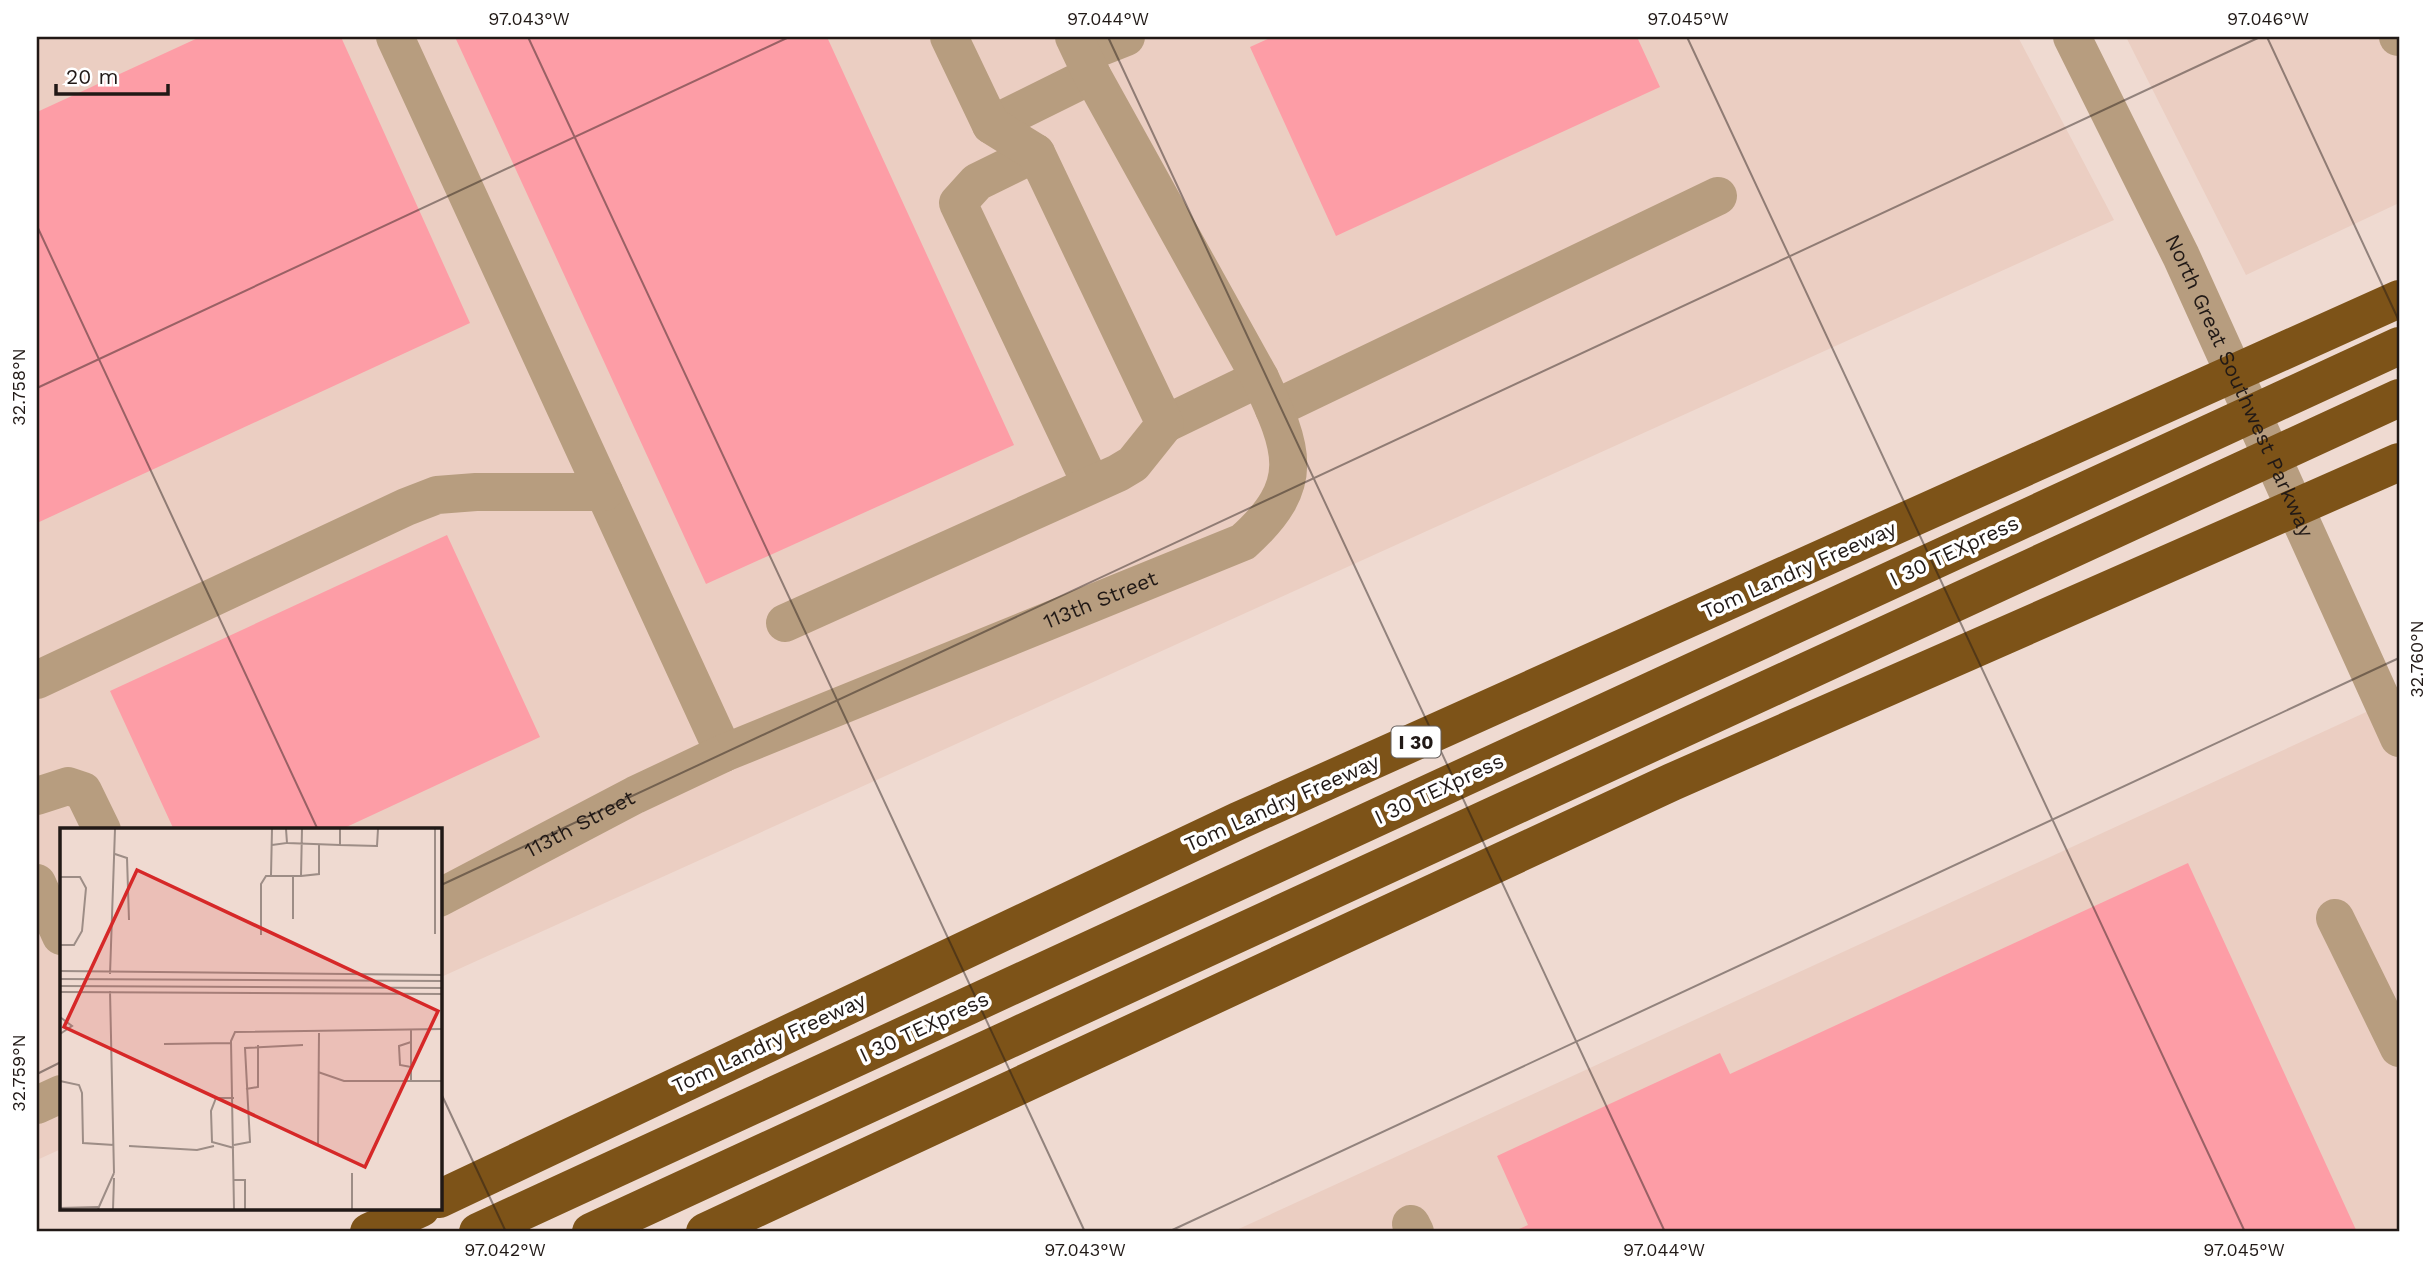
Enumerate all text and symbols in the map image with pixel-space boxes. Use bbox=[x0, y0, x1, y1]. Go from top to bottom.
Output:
text: 97.043°W bbox=[488, 8, 570, 29]
text: 97.044°W bbox=[1067, 8, 1149, 29]
text: 97.045°W bbox=[1647, 8, 1729, 29]
text: 97.046°W bbox=[2227, 8, 2309, 29]
scale bar bbox=[56, 52, 168, 96]
text: 20 m bbox=[66, 64, 118, 89]
street label: North Great Southwest Parkway bbox=[2160, 230, 2319, 541]
text: 32.758°N bbox=[8, 348, 29, 426]
street label: I 30 TEXpress bbox=[1885, 510, 2022, 591]
street label: Tom Landry Freeway bbox=[1698, 515, 1900, 624]
street label: 113th Street bbox=[1039, 565, 1161, 634]
text: 32.760°N bbox=[2406, 620, 2427, 698]
road number: I 30 bbox=[1392, 726, 1440, 758]
street label: Tom Landry Freeway bbox=[1181, 748, 1383, 857]
street label: I 30 TEXpress bbox=[1370, 748, 1507, 829]
street label: 113th Street bbox=[520, 784, 639, 863]
inset map bbox=[60, 828, 441, 1210]
street label: I 30 TEXpress bbox=[855, 986, 992, 1067]
street label: Tom Landry Freeway bbox=[668, 987, 870, 1098]
text: 32.759°N bbox=[8, 1034, 29, 1112]
text: 97.042°W bbox=[464, 1239, 546, 1260]
text: 97.043°W bbox=[1044, 1239, 1126, 1260]
text: 97.044°W bbox=[1623, 1239, 1705, 1260]
text: 97.045°W bbox=[2203, 1239, 2285, 1260]

